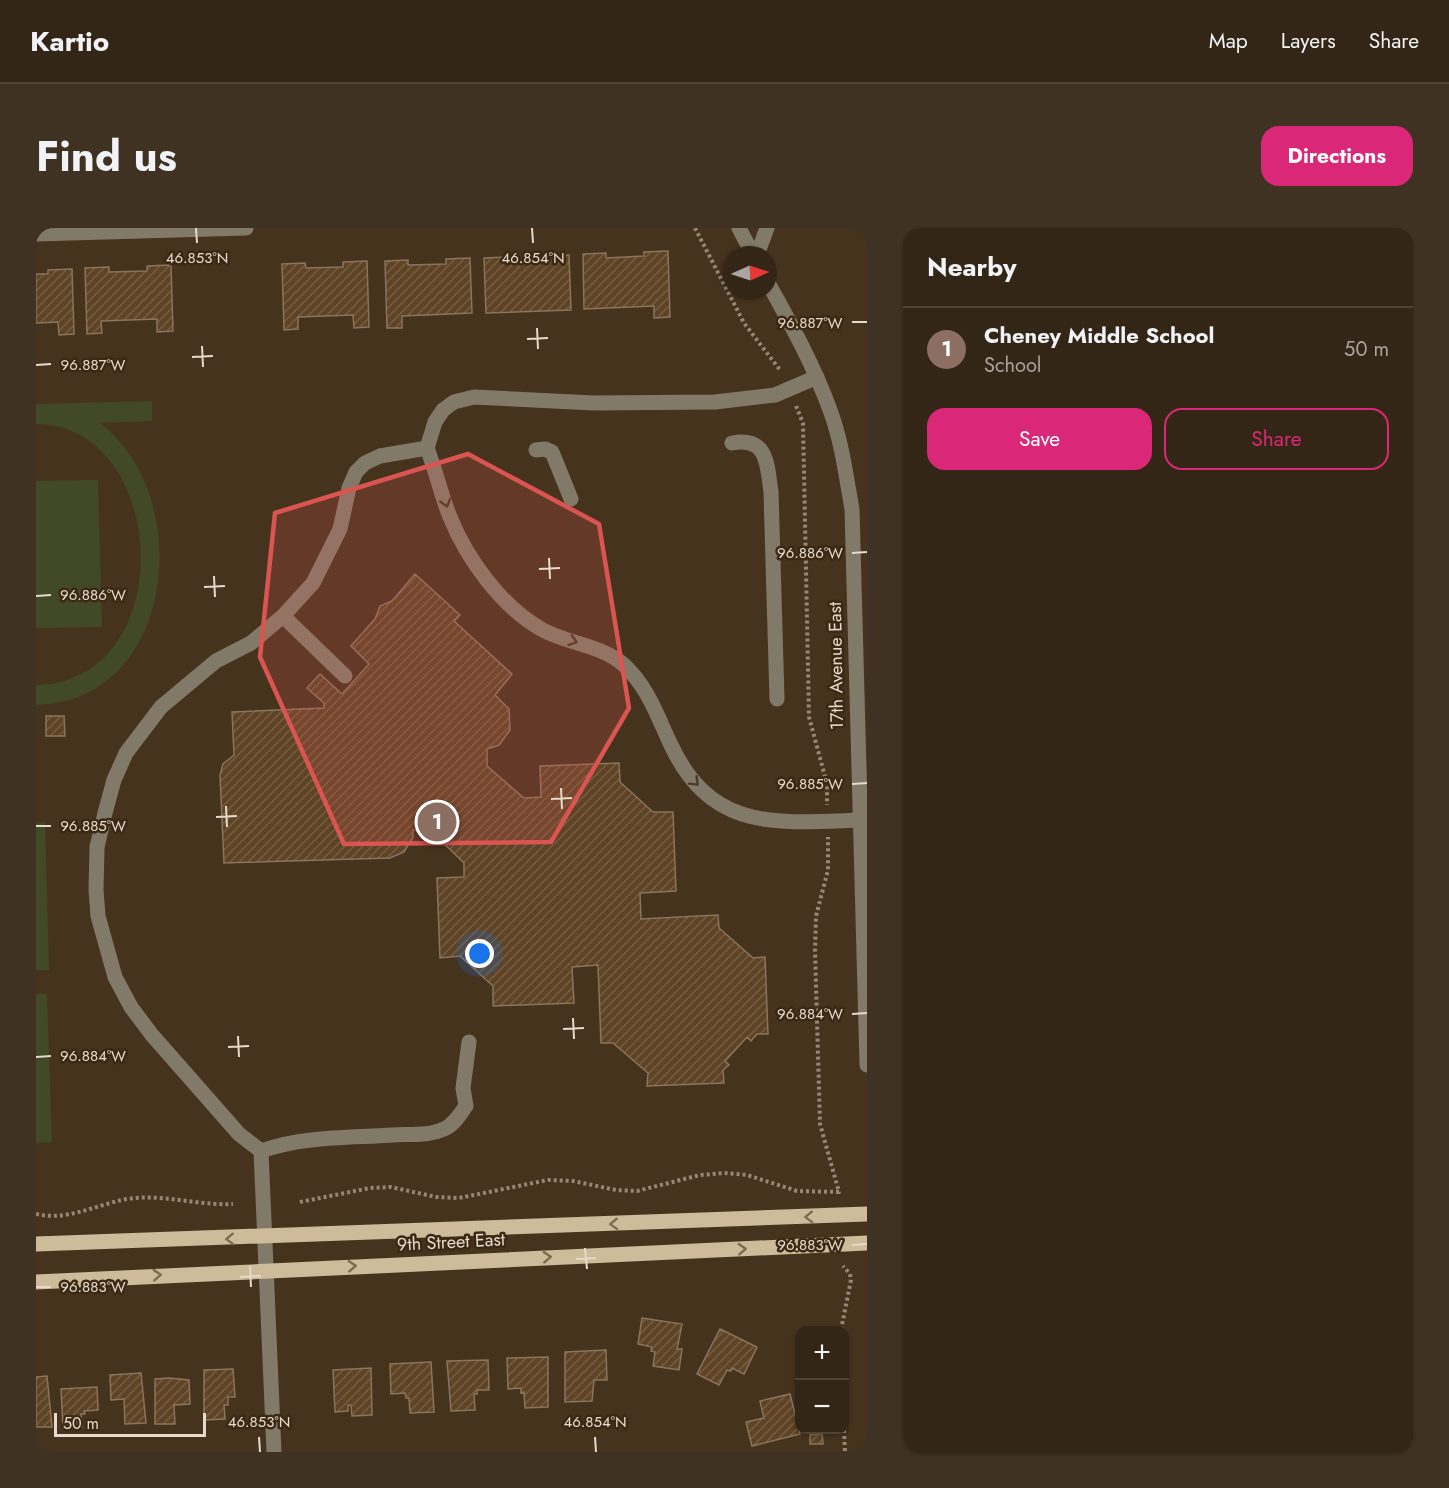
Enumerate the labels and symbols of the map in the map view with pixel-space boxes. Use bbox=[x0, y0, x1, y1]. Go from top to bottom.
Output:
north arrow bbox=[723, 246, 777, 300]
text: 46.853°N bbox=[166, 247, 228, 269]
text: 46.854°N bbox=[501, 247, 565, 269]
text: 96.887°W bbox=[778, 312, 843, 334]
text: 96.887°W bbox=[61, 354, 126, 376]
one-way arrow bbox=[439, 497, 451, 508]
text: 96.886°W bbox=[777, 542, 843, 564]
text: 96.886°W bbox=[60, 584, 126, 606]
street label: 17th Avenue East bbox=[822, 601, 850, 730]
one-way arrow bbox=[567, 634, 578, 647]
text: 96.885°W bbox=[777, 773, 843, 795]
one-way arrow bbox=[688, 775, 699, 785]
pin: 1 bbox=[418, 800, 456, 844]
text: 96.885°W bbox=[60, 815, 126, 837]
your location bbox=[465, 939, 494, 968]
text: 96.884°W bbox=[777, 1003, 843, 1025]
text: 96.884°W bbox=[60, 1045, 126, 1067]
one-way arrow bbox=[804, 1210, 813, 1223]
one-way arrow bbox=[609, 1218, 618, 1231]
street label: 9th Street East bbox=[396, 1226, 506, 1258]
one-way arrow bbox=[225, 1232, 234, 1245]
text: 96.883°W bbox=[777, 1234, 843, 1256]
one-way arrow bbox=[737, 1242, 746, 1255]
one-way arrow bbox=[542, 1251, 551, 1264]
one-way arrow bbox=[348, 1260, 357, 1272]
one-way arrow bbox=[153, 1269, 162, 1282]
text: 96.883°W bbox=[60, 1276, 126, 1298]
scale bar bbox=[54, 1410, 206, 1438]
text: 46.853°N bbox=[228, 1411, 290, 1433]
text: 46.854°N bbox=[563, 1411, 627, 1433]

